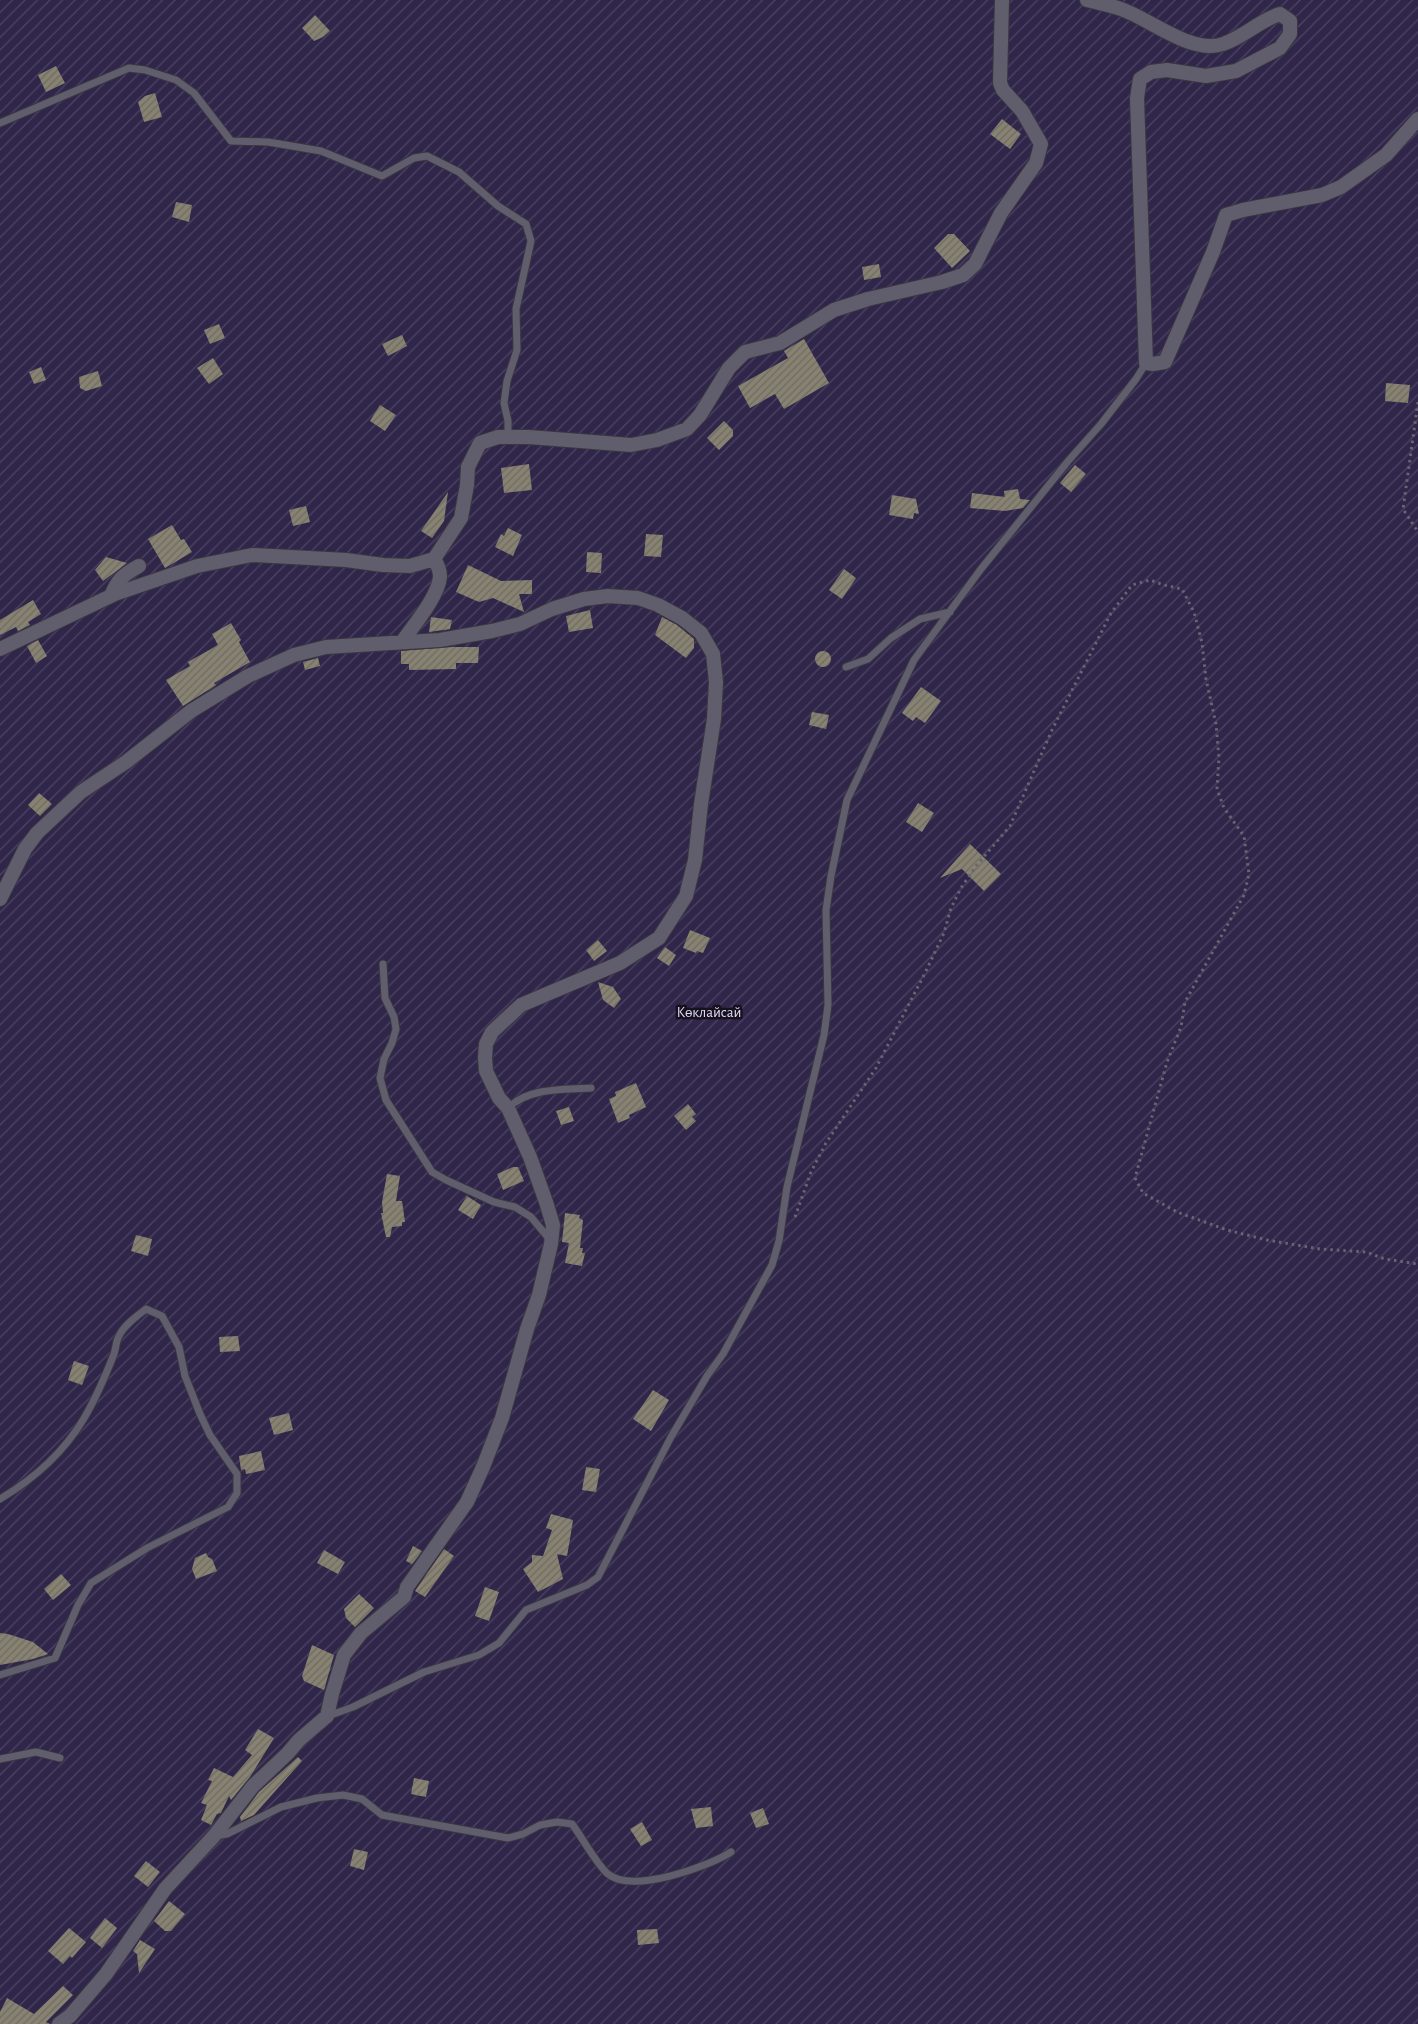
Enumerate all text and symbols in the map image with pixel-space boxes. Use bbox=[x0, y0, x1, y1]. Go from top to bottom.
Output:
park label: Көклайсай bbox=[677, 1005, 741, 1020]

